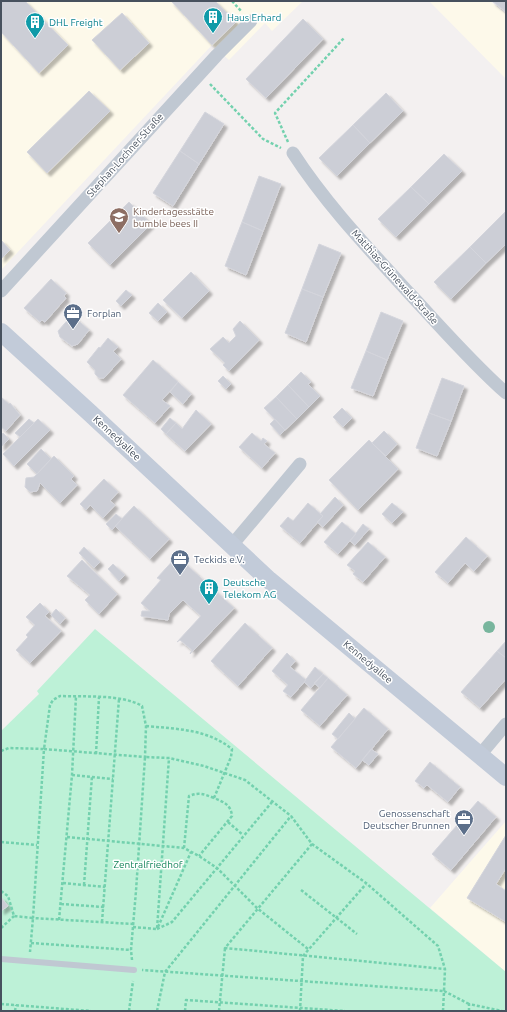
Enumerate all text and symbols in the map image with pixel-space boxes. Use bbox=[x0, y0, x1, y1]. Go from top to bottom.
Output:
building icon: Haus Erhard bbox=[202, 6, 224, 34]
building icon: DHL Freight bbox=[24, 11, 46, 39]
place label: Haus Erhard bbox=[227, 12, 281, 23]
place label: DHL Freight bbox=[49, 17, 103, 28]
street label: Stephan-Lochner-Straße bbox=[85, 111, 165, 199]
school or university icon: Kindertagesstätte bumble bees II bbox=[108, 206, 130, 234]
place label: Kindertagesstätte bumble bees II bbox=[133, 206, 214, 229]
street label: Matthias-Grünewald-Straße bbox=[350, 227, 440, 327]
office icon: Forplan bbox=[62, 302, 84, 330]
place label: Forplan bbox=[87, 308, 121, 319]
street label: Kennedyallee bbox=[91, 413, 143, 463]
office icon: Teckids e.V. bbox=[169, 548, 191, 576]
place label: Teckids e.V. bbox=[194, 554, 245, 565]
building icon: Deutsche Telekom AG bbox=[198, 577, 220, 605]
place label: Deutsche Telekom AG bbox=[223, 577, 276, 600]
street label: Kennedyallee bbox=[341, 638, 395, 686]
place label: Genossenschaft Deutscher Brunnen bbox=[363, 808, 450, 831]
office icon: Genossenschaft Deutscher Brunnen bbox=[453, 808, 475, 836]
park label: Zentralfriedhof bbox=[113, 859, 183, 870]

